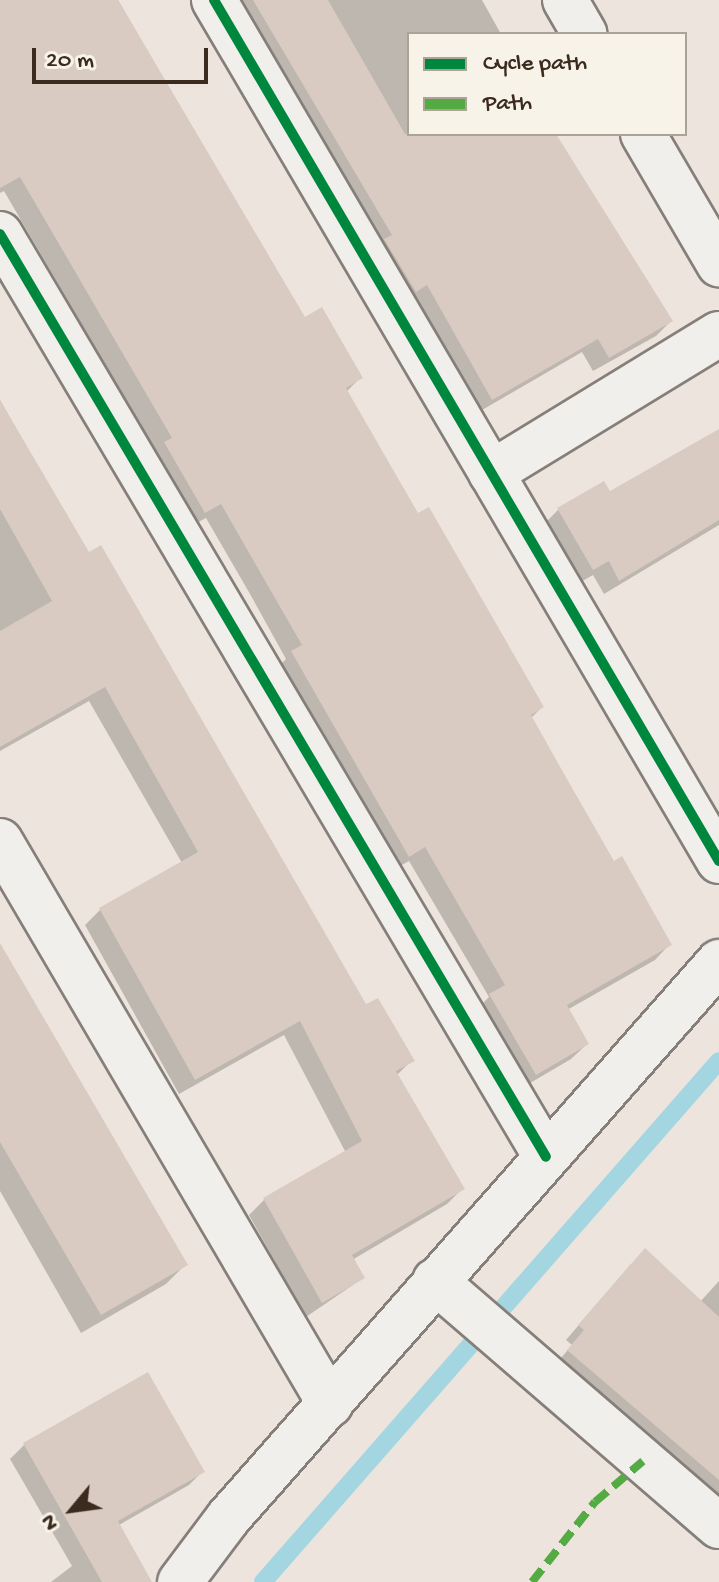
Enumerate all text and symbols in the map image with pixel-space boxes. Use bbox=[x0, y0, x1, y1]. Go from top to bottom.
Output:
scale bar bbox=[36, 32, 212, 82]
legend bbox=[407, 32, 687, 136]
text: 20 m bbox=[46, 47, 94, 76]
text: Cycle path bbox=[483, 50, 587, 79]
text: Path bbox=[483, 90, 532, 119]
north arrow bbox=[32, 1470, 112, 1550]
text: N bbox=[36, 1509, 66, 1534]

